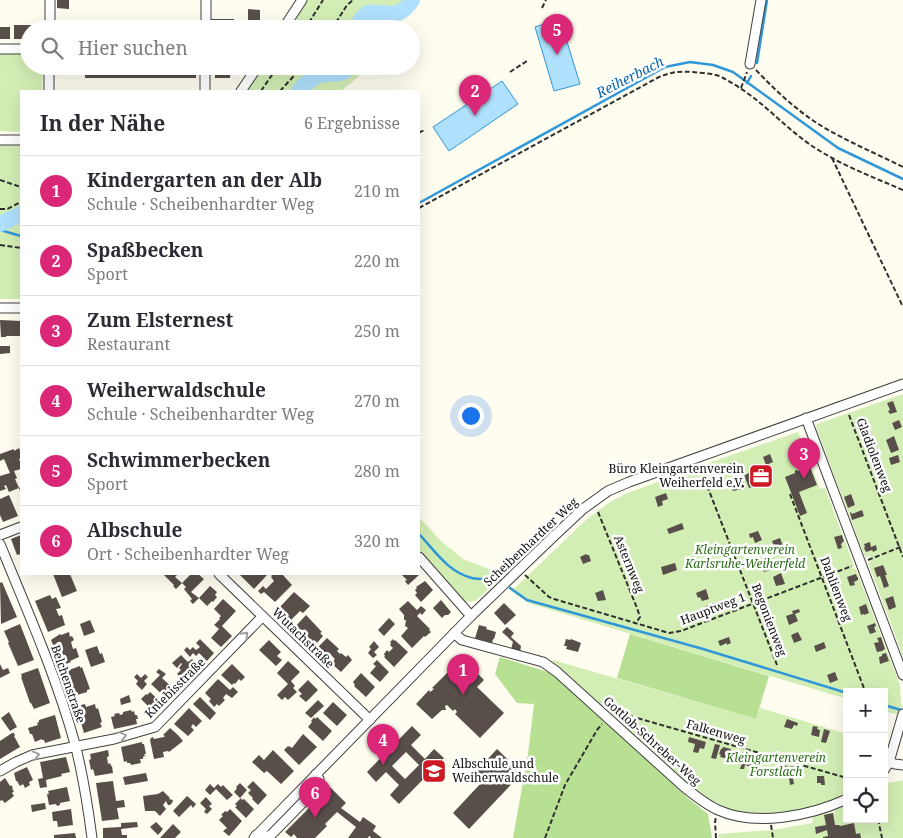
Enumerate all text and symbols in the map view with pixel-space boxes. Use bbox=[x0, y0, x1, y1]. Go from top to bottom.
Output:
pin: 5 bbox=[541, 14, 573, 55]
search box bbox=[20, 20, 420, 75]
icon: search bbox=[38, 34, 66, 62]
text: Hier suchen bbox=[78, 35, 188, 61]
water label: Reiherbach bbox=[592, 51, 667, 102]
pin: 2 bbox=[459, 75, 491, 116]
text: In der Nähe bbox=[40, 109, 165, 137]
text: 6 Ergebnisse bbox=[304, 112, 400, 134]
text: Kindergarten an der Alb bbox=[87, 167, 322, 193]
text: 1 bbox=[51, 180, 61, 202]
text: 210 m bbox=[354, 180, 400, 202]
text: Schule · Scheibenhardter Weg bbox=[87, 193, 314, 215]
text: Spaßbecken bbox=[87, 237, 204, 263]
text: 2 bbox=[51, 250, 61, 272]
text: 220 m bbox=[354, 250, 400, 272]
text: Sport bbox=[87, 263, 128, 285]
text: Zum Elsternest bbox=[87, 307, 233, 333]
text: 3 bbox=[51, 320, 61, 342]
text: 250 m bbox=[354, 320, 400, 342]
text: Restaurant bbox=[87, 333, 170, 355]
text: Weiherwaldschule bbox=[87, 377, 266, 403]
text: 4 bbox=[51, 390, 61, 412]
text: 270 m bbox=[354, 390, 400, 412]
text: Schule · Scheibenhardter Weg bbox=[87, 403, 314, 425]
your location bbox=[458, 403, 484, 429]
street label: Gladiolenweg bbox=[853, 415, 897, 495]
pin: 3 bbox=[788, 438, 820, 479]
text: Schwimmerbecken bbox=[87, 447, 270, 473]
text: 5 bbox=[51, 460, 61, 482]
text: 280 m bbox=[354, 460, 400, 482]
place label: Büro Kleingartenverein Weiherfeld e.V. bbox=[608, 460, 744, 491]
office icon: Büro Kleingartenverein Weiherfeld e.V. bbox=[748, 463, 774, 489]
text: Sport bbox=[87, 473, 128, 495]
street label: Scheibenhardter Weg bbox=[480, 493, 582, 590]
text: Albschule bbox=[87, 517, 182, 543]
text: 6 bbox=[51, 530, 61, 552]
text: 320 m bbox=[354, 530, 400, 552]
street label: Asternweg bbox=[610, 532, 649, 596]
park label: Kleingartenverein Karlsruhe-Weiherfeld bbox=[684, 541, 805, 572]
text: Ort · Scheibenhardter Weg bbox=[87, 543, 289, 565]
street label: Dahlienweg bbox=[816, 554, 857, 624]
street label: Begonienweg bbox=[748, 581, 791, 659]
street label: Hauptweg 1 bbox=[678, 588, 748, 629]
street label: Wutachstraße bbox=[268, 604, 338, 672]
one-way arrow bbox=[239, 631, 248, 640]
street label: Belchenstraße bbox=[47, 642, 90, 725]
street label: Kniebisstraße bbox=[141, 654, 209, 722]
pin: 1 bbox=[447, 654, 479, 695]
map controls bbox=[843, 688, 888, 823]
button: + bbox=[843, 688, 888, 733]
street label: Gottlob-Schreber-Weg bbox=[600, 692, 705, 789]
street label: Falkenweg bbox=[684, 715, 748, 748]
pin: 4 bbox=[367, 724, 399, 765]
one-way arrow bbox=[119, 732, 127, 742]
button: − bbox=[843, 733, 888, 778]
park label: Kleingartenverein Forstlach bbox=[725, 749, 826, 780]
one-way arrow bbox=[32, 750, 40, 760]
place label: Albschule und Weiherwaldschule bbox=[452, 755, 559, 786]
school or university icon: Albschule und Weiherwaldschule bbox=[421, 758, 447, 784]
pin: 6 bbox=[299, 777, 331, 818]
button: locate bbox=[843, 778, 888, 823]

